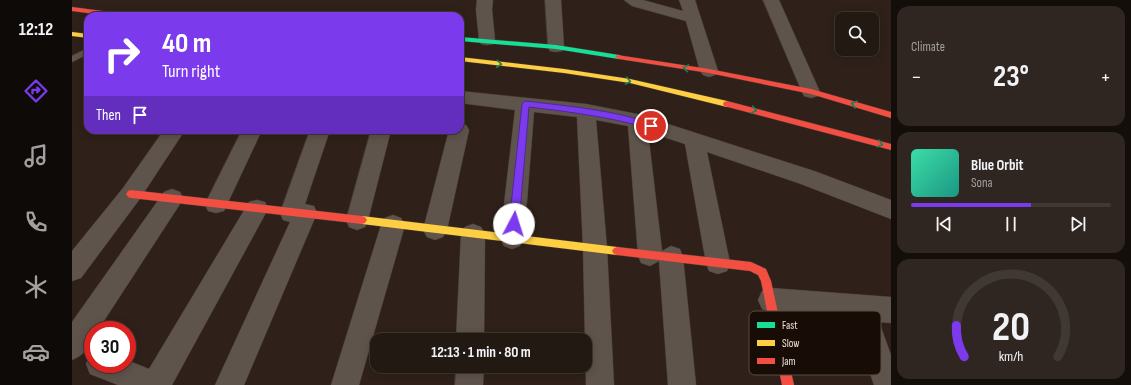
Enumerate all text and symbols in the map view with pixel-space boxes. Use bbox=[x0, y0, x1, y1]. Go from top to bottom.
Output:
map controls bbox=[835, 12, 879, 56]
button: search bbox=[835, 12, 879, 56]
text: 12:12 bbox=[19, 19, 53, 40]
text: 40 m bbox=[162, 27, 211, 60]
icon: right bbox=[96, 28, 148, 80]
text: Climate bbox=[911, 39, 945, 55]
one-way arrow bbox=[496, 59, 502, 68]
text: 23° bbox=[993, 59, 1029, 95]
text: Turn right bbox=[162, 61, 220, 82]
one-way arrow bbox=[683, 64, 689, 72]
text: − bbox=[911, 64, 922, 91]
text: + bbox=[1100, 64, 1111, 91]
one-way arrow bbox=[624, 76, 631, 85]
icon: directions bbox=[22, 77, 50, 105]
one-way arrow bbox=[850, 101, 857, 109]
icon: arrive bbox=[129, 104, 151, 126]
one-way arrow bbox=[750, 105, 757, 114]
text: Then bbox=[96, 106, 121, 125]
pin bbox=[634, 109, 668, 143]
icon: arrive bbox=[640, 115, 662, 137]
one-way arrow bbox=[876, 139, 883, 148]
icon: music bbox=[22, 142, 50, 170]
text: Blue Orbit bbox=[971, 156, 1023, 175]
text: Sona bbox=[971, 175, 993, 191]
position arrow bbox=[493, 203, 535, 245]
icon: phone bbox=[22, 208, 50, 236]
icon: previous bbox=[933, 213, 955, 235]
icon: pause bbox=[1000, 213, 1022, 235]
icon: next bbox=[1067, 213, 1089, 235]
icon: climate bbox=[22, 273, 50, 301]
text: 20 bbox=[992, 303, 1030, 352]
legend bbox=[749, 311, 881, 375]
text: Fast bbox=[782, 319, 798, 332]
speed limit sign: 30 bbox=[84, 321, 136, 373]
text: Slow bbox=[782, 337, 799, 350]
icon: car bbox=[22, 338, 50, 366]
text: 12:13 · 1 min · 80 m bbox=[431, 343, 531, 362]
text: km/h bbox=[999, 347, 1023, 364]
text: Jam bbox=[781, 355, 796, 368]

